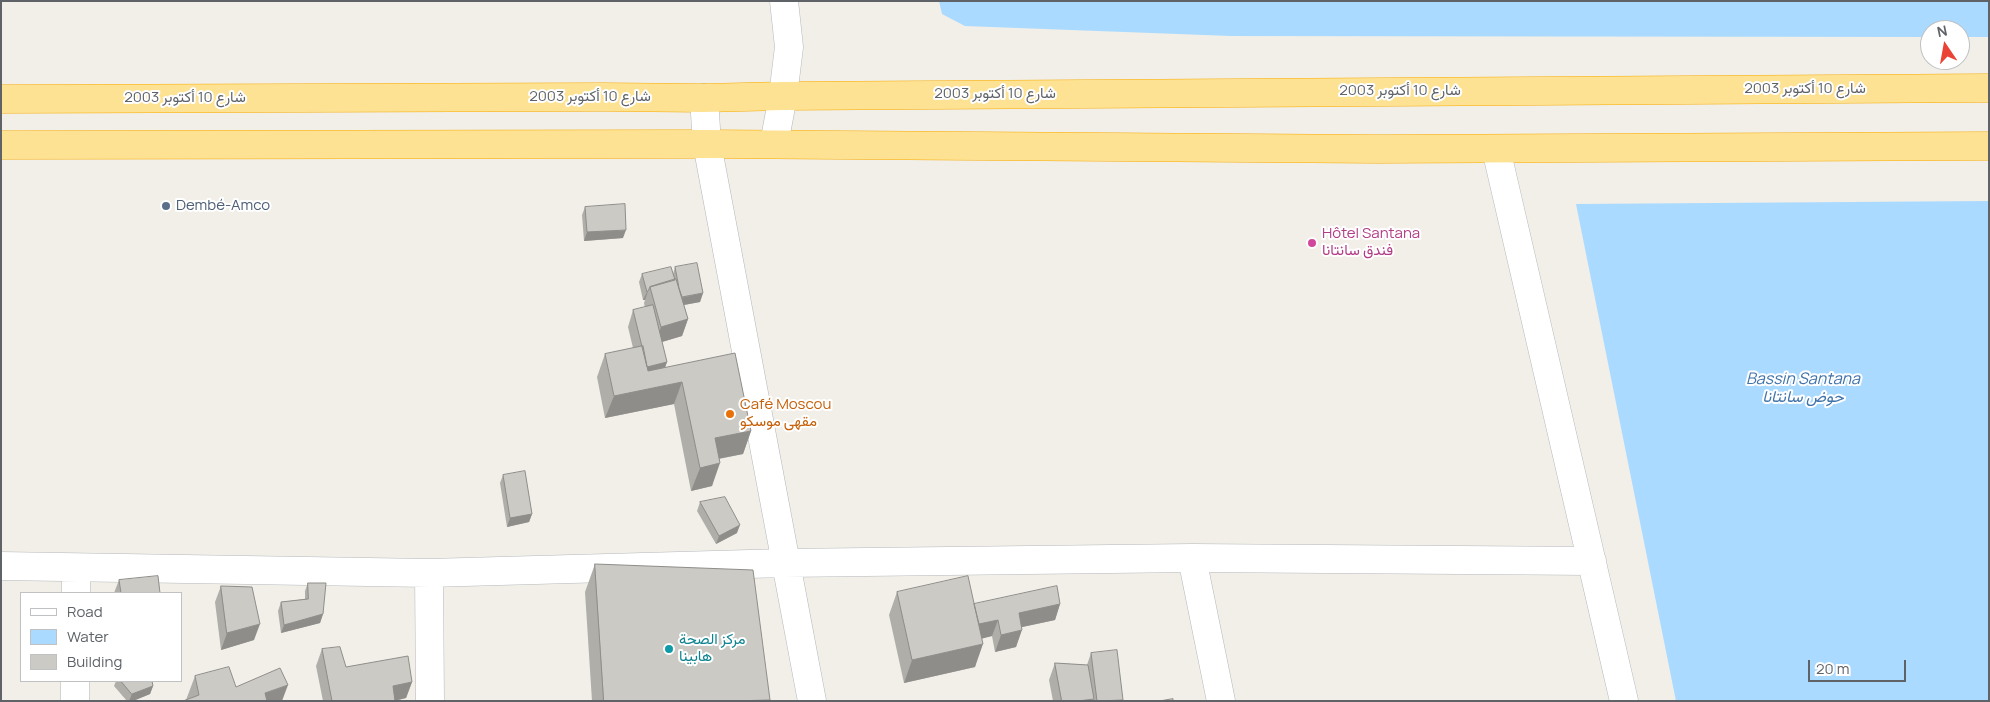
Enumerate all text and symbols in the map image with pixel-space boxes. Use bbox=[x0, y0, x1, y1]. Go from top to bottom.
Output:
north arrow bbox=[1920, 20, 1970, 70]
text: N bbox=[1935, 20, 1949, 41]
street label: شارع 10 أكتوبر 2003 bbox=[1744, 80, 1866, 98]
street label: شارع 10 أكتوبر 2003 bbox=[1339, 82, 1461, 100]
street label: شارع 10 أكتوبر 2003 bbox=[934, 85, 1056, 103]
street label: شارع 10 أكتوبر 2003 bbox=[529, 88, 651, 106]
street label: شارع 10 أكتوبر 2003 bbox=[124, 89, 246, 107]
place label: Dembé-Amco bbox=[176, 197, 270, 215]
marker: Dembé-Amco bbox=[160, 200, 172, 212]
place label: Hôtel Santana فندق سانتانا bbox=[1322, 225, 1420, 260]
marker: Hôtel Santana فندق سانتانا bbox=[1306, 237, 1318, 249]
water label: Bassin Santana حوض سانتانا bbox=[1746, 370, 1860, 408]
place label: Café Moscou مقهى موسكو bbox=[740, 396, 831, 431]
marker: Café Moscou مقهى موسكو bbox=[724, 408, 736, 420]
legend bbox=[20, 592, 182, 682]
text: Road bbox=[67, 601, 103, 622]
text: Water bbox=[67, 626, 109, 647]
place label: مركز الصحة هابينا bbox=[679, 631, 746, 666]
marker: مركز الصحة هابينا bbox=[663, 643, 675, 655]
scale bar bbox=[1810, 650, 1908, 682]
text: Building bbox=[67, 651, 122, 672]
text: 20 m bbox=[1816, 658, 1849, 679]

